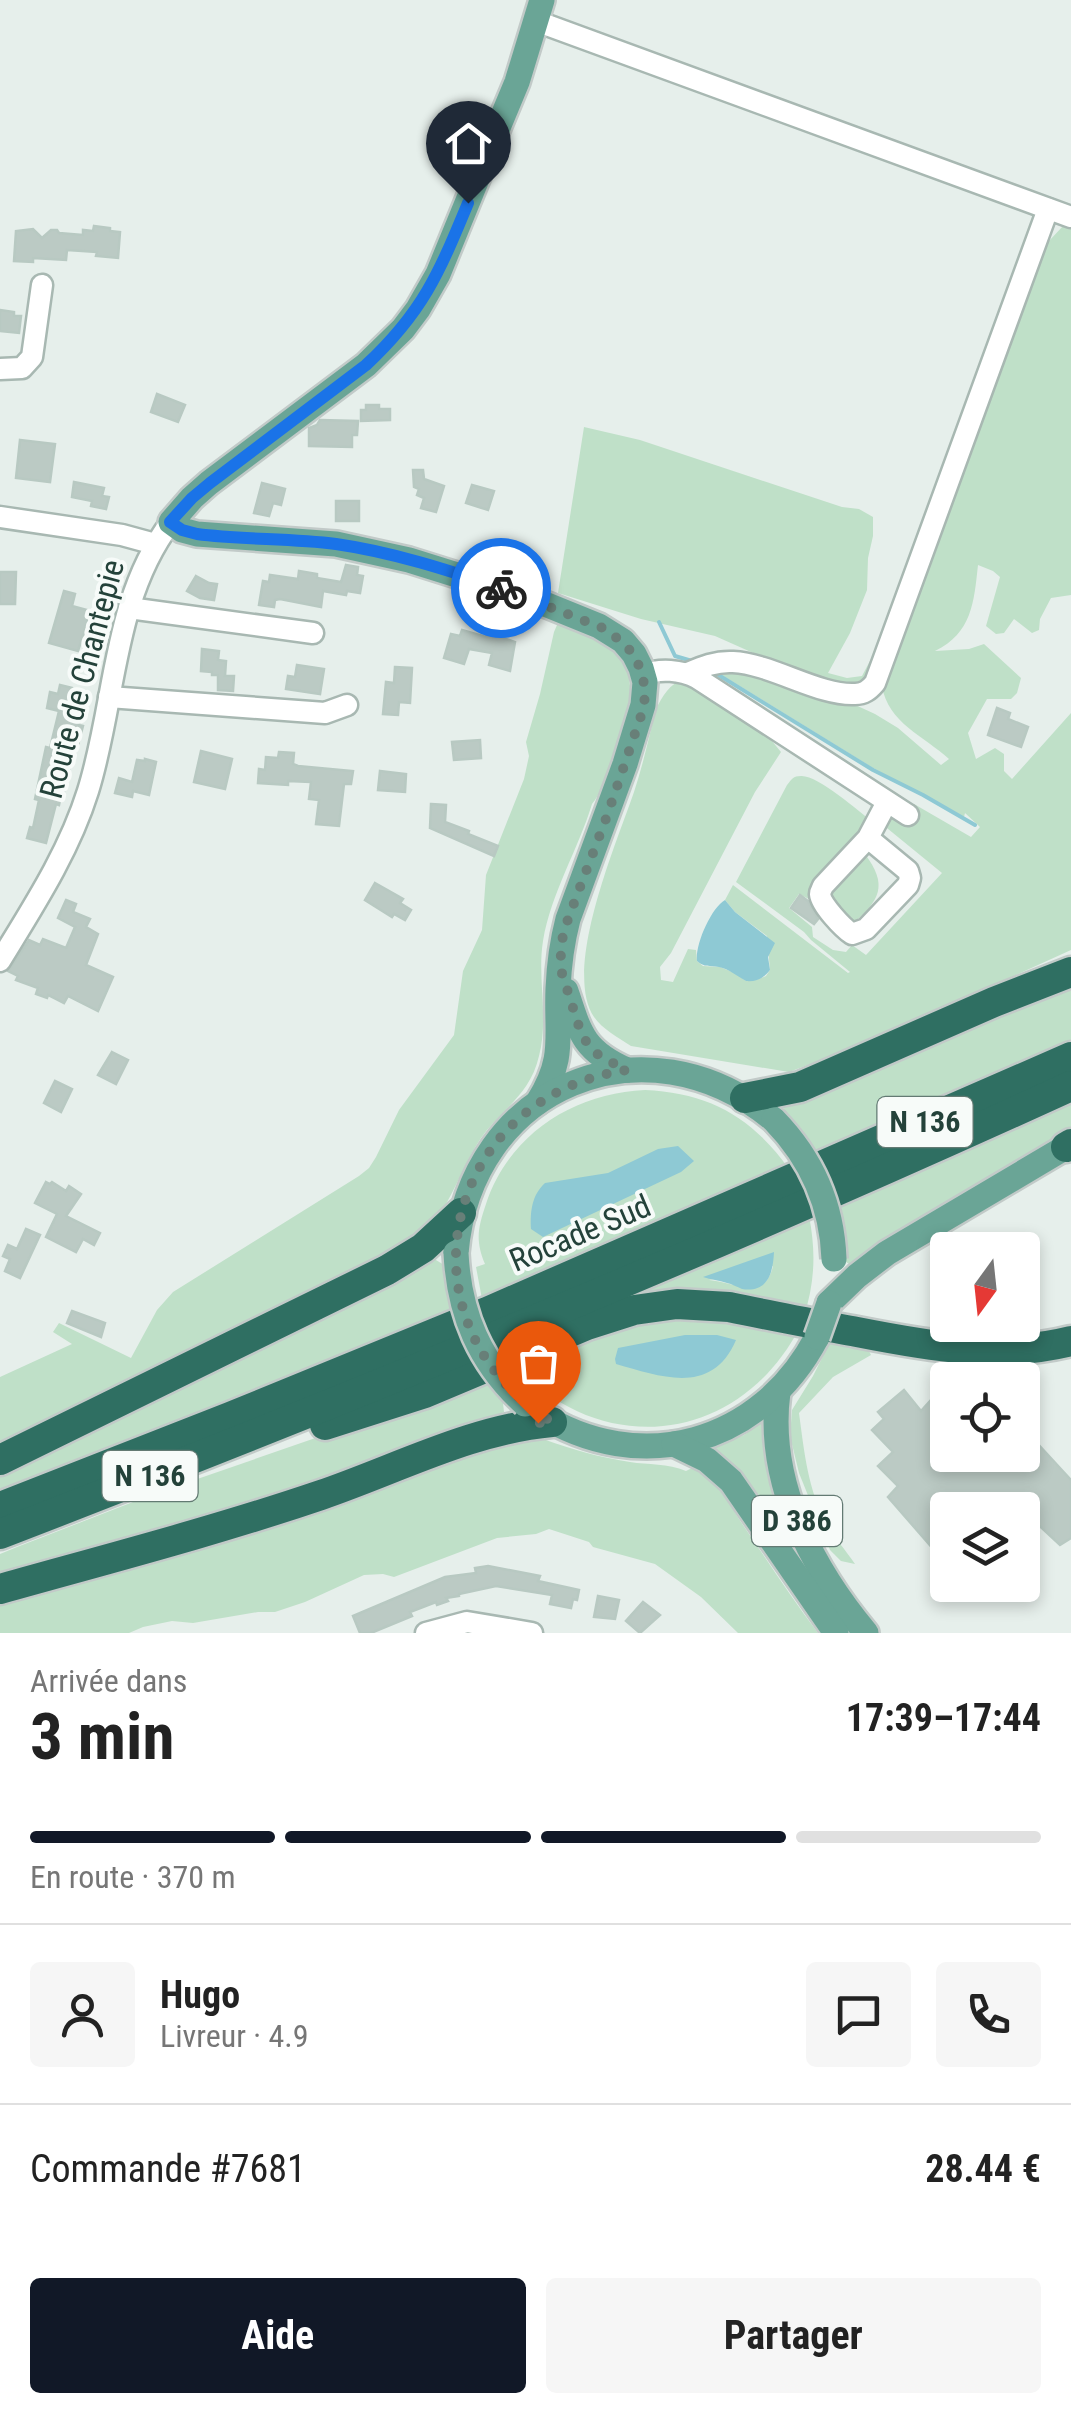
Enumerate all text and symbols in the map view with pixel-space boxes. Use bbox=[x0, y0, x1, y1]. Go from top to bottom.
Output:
pin bbox=[426, 101, 511, 204]
icon: home bbox=[441, 116, 496, 171]
courier bbox=[451, 538, 551, 638]
street label: Route de Chantepie bbox=[32, 555, 132, 803]
icon: bike bbox=[474, 561, 529, 616]
road number: N 136 bbox=[878, 1097, 972, 1147]
street label: Rocade Sud bbox=[504, 1186, 656, 1280]
north arrow bbox=[930, 1232, 1040, 1342]
map controls bbox=[930, 1232, 1040, 1602]
pin bbox=[496, 1321, 581, 1424]
icon: bag bbox=[511, 1336, 566, 1391]
button: locate bbox=[930, 1362, 1040, 1472]
road number: N 136 bbox=[102, 1451, 198, 1501]
button: layers bbox=[930, 1492, 1040, 1602]
road number: D 386 bbox=[752, 1496, 842, 1546]
text: Arrivée dans bbox=[30, 1662, 187, 1700]
text: 17:39–17:44 bbox=[846, 1696, 1041, 1740]
text: 3 min bbox=[30, 1699, 174, 1775]
text: En route · 370 m bbox=[30, 1858, 236, 1896]
button: person bbox=[30, 1962, 135, 2067]
button: chat bbox=[806, 1962, 911, 2067]
button: phone bbox=[936, 1962, 1041, 2067]
text: Hugo bbox=[160, 1973, 240, 2017]
text: Livreur · 4.9 bbox=[160, 2017, 308, 2055]
text: Commande #7681 bbox=[30, 2147, 306, 2191]
text: 28.44 € bbox=[925, 2147, 1041, 2191]
button: Aide bbox=[30, 2278, 526, 2393]
button: Partager bbox=[546, 2278, 1041, 2393]

